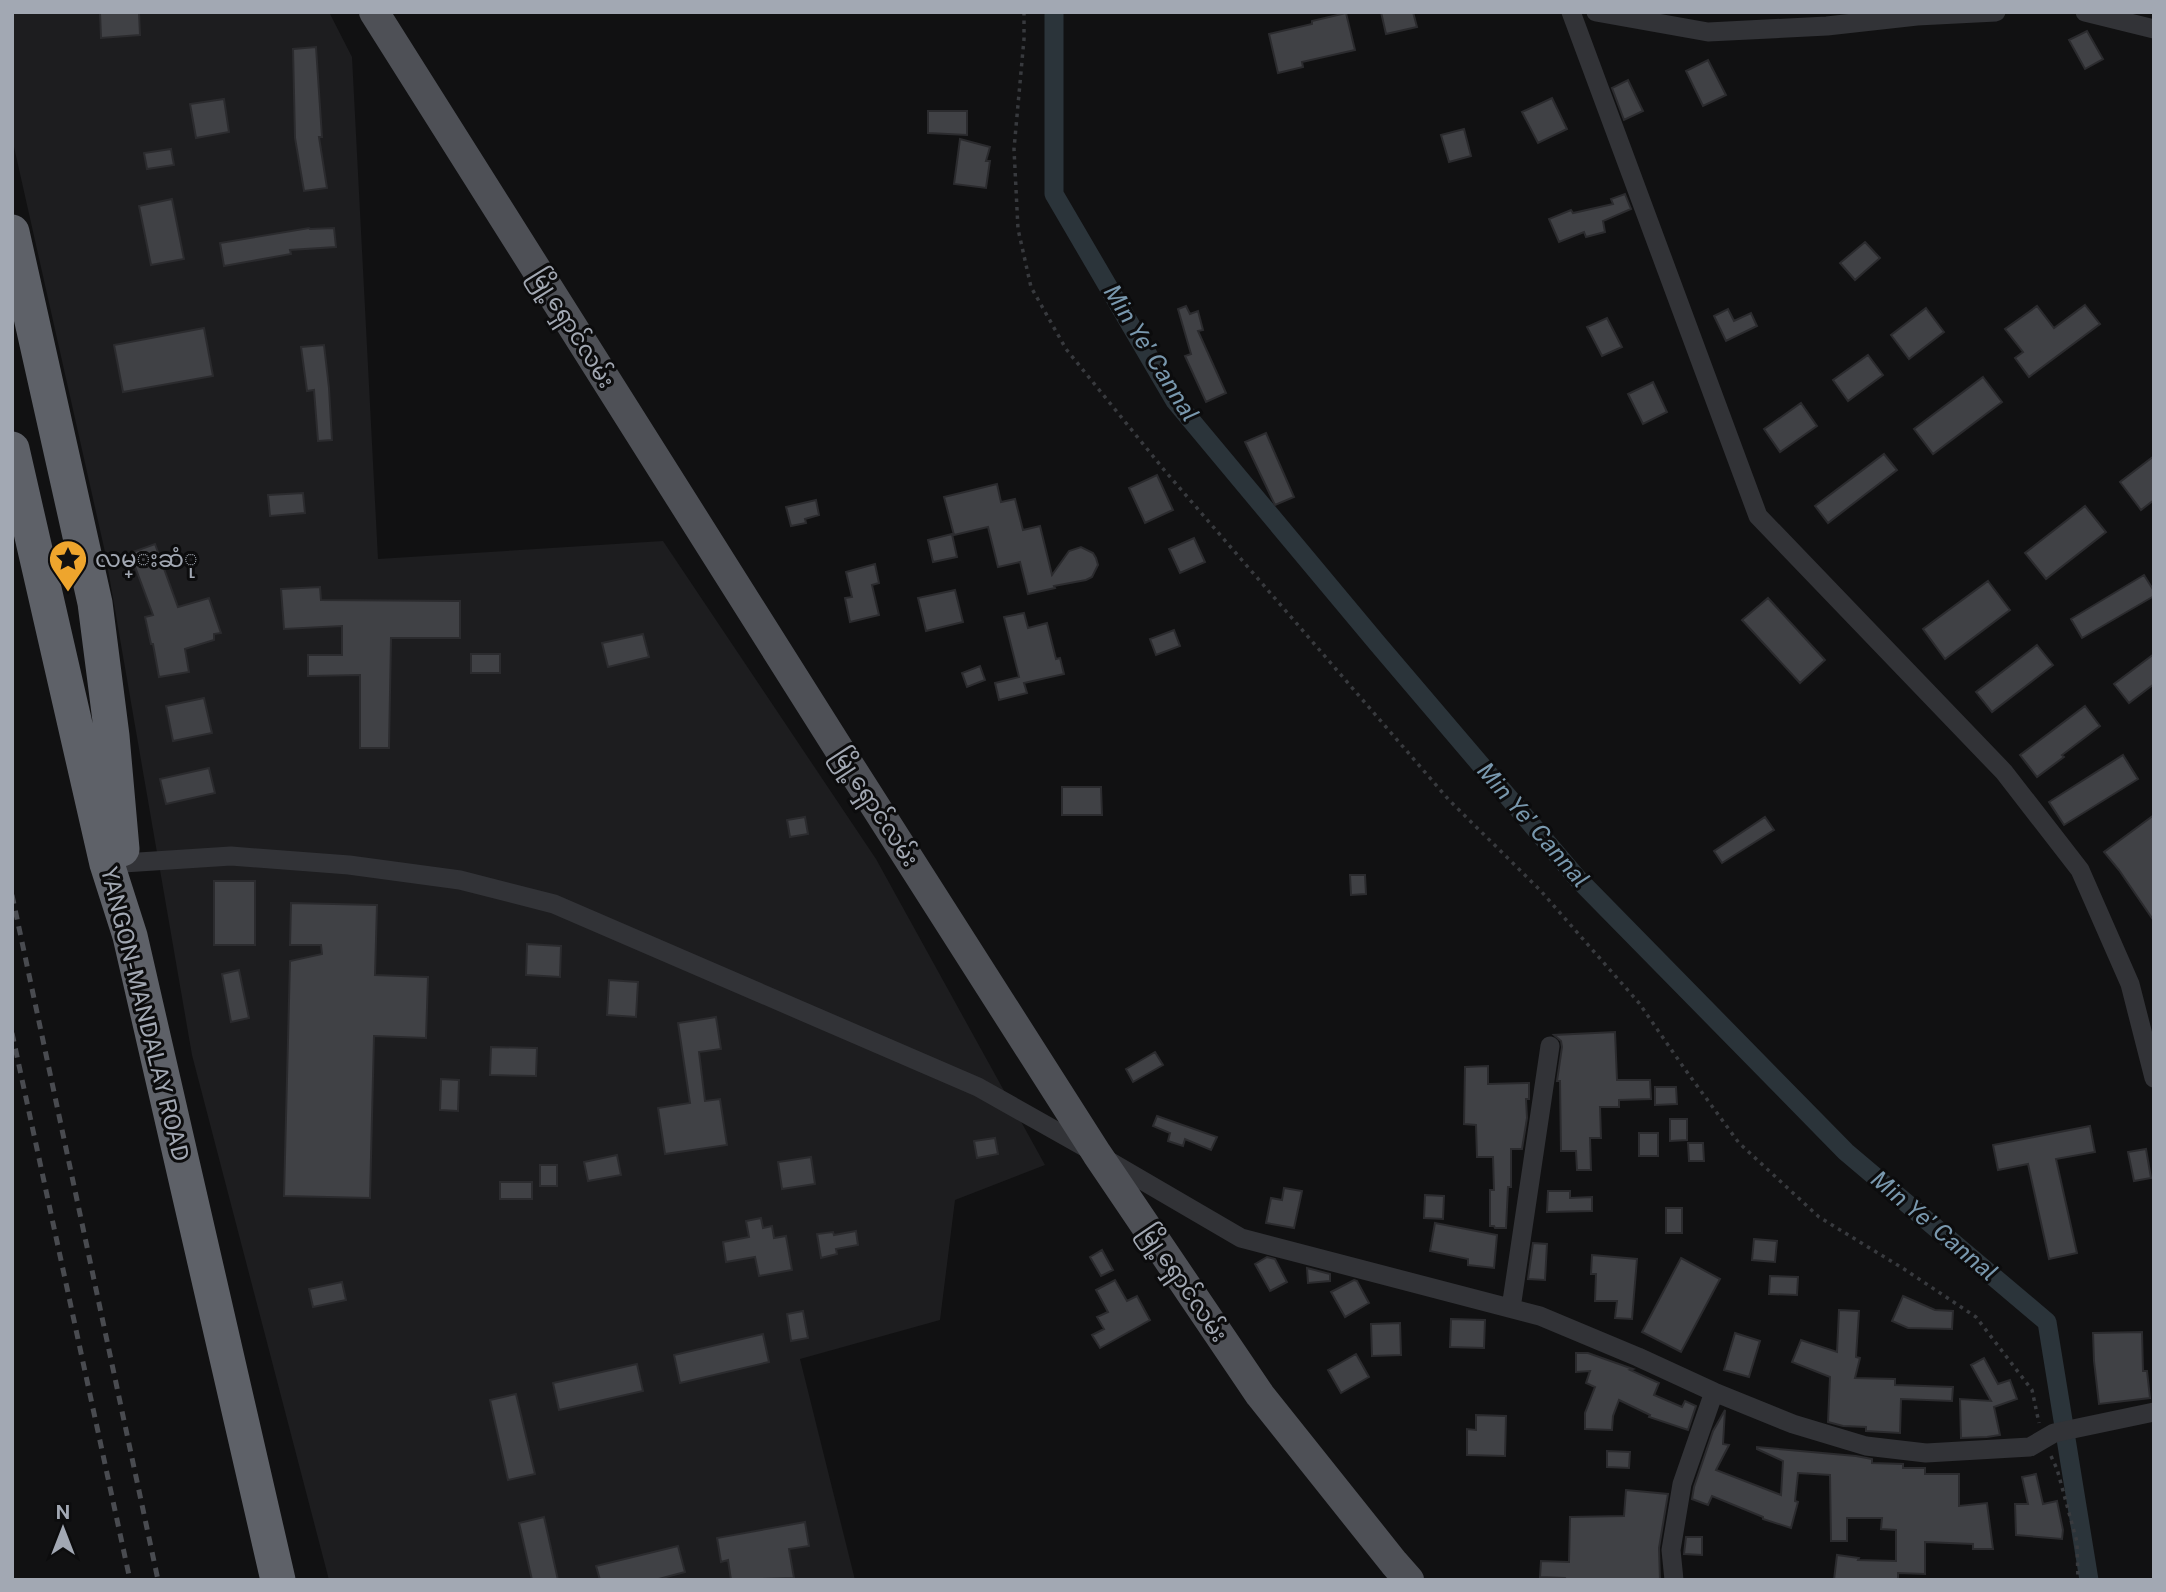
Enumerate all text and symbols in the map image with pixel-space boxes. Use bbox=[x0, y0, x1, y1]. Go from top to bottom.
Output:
street label: မြို့ရှောင်လမ်း bbox=[521, 262, 623, 396]
water label: Min Ye' Cannal bbox=[1099, 279, 1205, 426]
place icon: လမ္းဆံု bbox=[47, 538, 89, 593]
place label: လမ္းဆံု bbox=[95, 545, 198, 578]
street label: မြို့ရှောင်လမ်း bbox=[823, 741, 927, 874]
water label: Min Ye' Cannal bbox=[1472, 756, 1596, 893]
street label: YANGON-MANDALAY ROAD bbox=[96, 864, 195, 1164]
water label: Min Ye' Cannal bbox=[1866, 1164, 2004, 1286]
street label: မြို့ရှောင်လမ်း bbox=[1130, 1218, 1235, 1350]
north arrow bbox=[28, 1494, 98, 1564]
text: N bbox=[56, 1501, 70, 1523]

